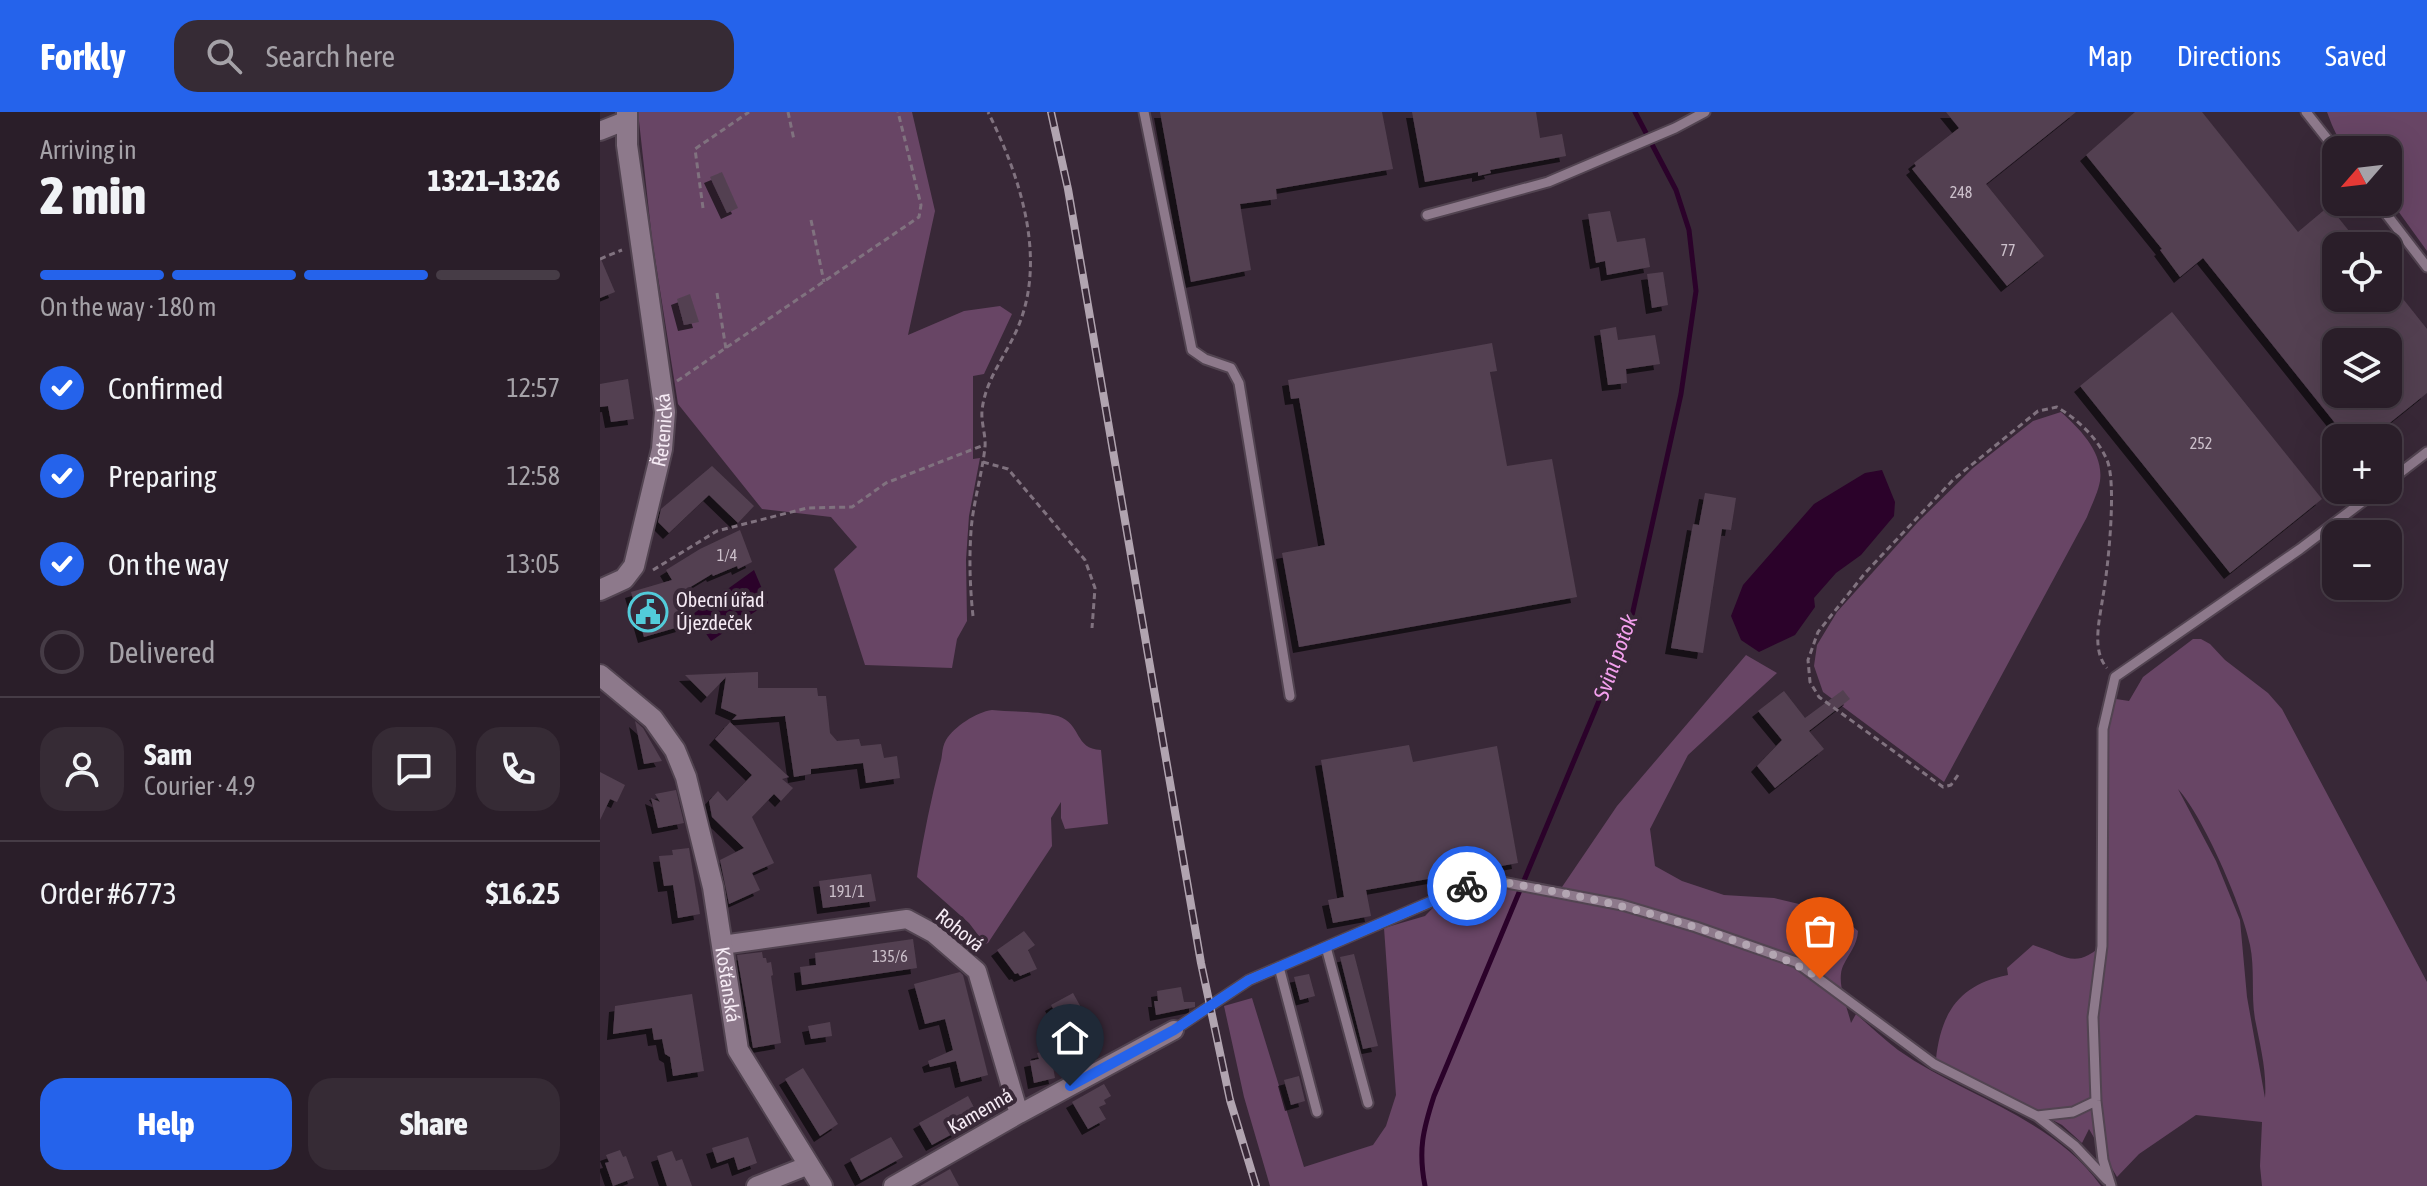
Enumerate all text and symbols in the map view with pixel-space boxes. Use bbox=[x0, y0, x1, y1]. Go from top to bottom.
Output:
search box bbox=[174, 20, 734, 92]
icon: search bbox=[202, 34, 246, 78]
text: Forkly bbox=[40, 35, 126, 78]
text: Search here bbox=[266, 39, 395, 73]
text: Map bbox=[2088, 40, 2133, 72]
text: Directions bbox=[2177, 40, 2281, 72]
text: Saved bbox=[2325, 40, 2387, 72]
text: Arriving in bbox=[40, 135, 137, 165]
north arrow bbox=[2322, 136, 2402, 216]
map controls bbox=[2322, 136, 2402, 600]
text: 13:21–13:26 bbox=[428, 163, 560, 197]
text: 2 min bbox=[40, 165, 146, 225]
house number: 248 bbox=[1950, 183, 1972, 201]
button: locate bbox=[2322, 232, 2402, 312]
house number: 77 bbox=[2000, 241, 2016, 259]
text: On the way · 180 m bbox=[40, 292, 217, 322]
button: layers bbox=[2322, 328, 2402, 408]
icon: check bbox=[40, 366, 84, 410]
text: Confirmed bbox=[108, 371, 223, 405]
text: 12:57 bbox=[506, 373, 560, 403]
street label: Řetenická bbox=[646, 392, 676, 469]
button: + bbox=[2322, 424, 2402, 504]
house number: 252 bbox=[2190, 434, 2212, 452]
icon: check bbox=[40, 454, 84, 498]
text: Preparing bbox=[108, 459, 217, 493]
text: 12:58 bbox=[506, 461, 560, 491]
button: − bbox=[2322, 520, 2402, 600]
icon: check bbox=[40, 542, 84, 586]
house number: 1/4 bbox=[717, 546, 737, 564]
text: On the way bbox=[108, 547, 229, 581]
text: 13:05 bbox=[506, 549, 560, 579]
place label: Obecní úřad Újezdeček bbox=[676, 588, 765, 634]
public building icon: Obecní úřad Újezdeček bbox=[627, 591, 669, 633]
water label: Sviní potok bbox=[1587, 611, 1643, 704]
text: Delivered bbox=[108, 635, 216, 669]
button: person bbox=[40, 727, 124, 811]
button: chat bbox=[372, 727, 456, 811]
button: phone bbox=[476, 727, 560, 811]
text: Sam bbox=[144, 737, 192, 771]
text: Courier · 4.9 bbox=[144, 771, 255, 801]
courier bbox=[1427, 846, 1507, 926]
icon: bike bbox=[1445, 864, 1489, 908]
text: Order #6773 bbox=[40, 876, 177, 910]
text: $16.25 bbox=[486, 876, 560, 910]
house number: 191/1 bbox=[829, 882, 865, 900]
pin bbox=[1786, 897, 1854, 979]
street label: Rohová bbox=[931, 903, 989, 956]
icon: bag bbox=[1798, 909, 1842, 953]
street label: Košťanská bbox=[711, 945, 746, 1024]
house number: 135/6 bbox=[872, 947, 908, 965]
pin bbox=[1036, 1004, 1104, 1086]
icon: home bbox=[1048, 1016, 1092, 1060]
button: Help bbox=[40, 1078, 292, 1170]
button: Share bbox=[308, 1078, 560, 1170]
street label: Kamenná bbox=[943, 1083, 1016, 1138]

